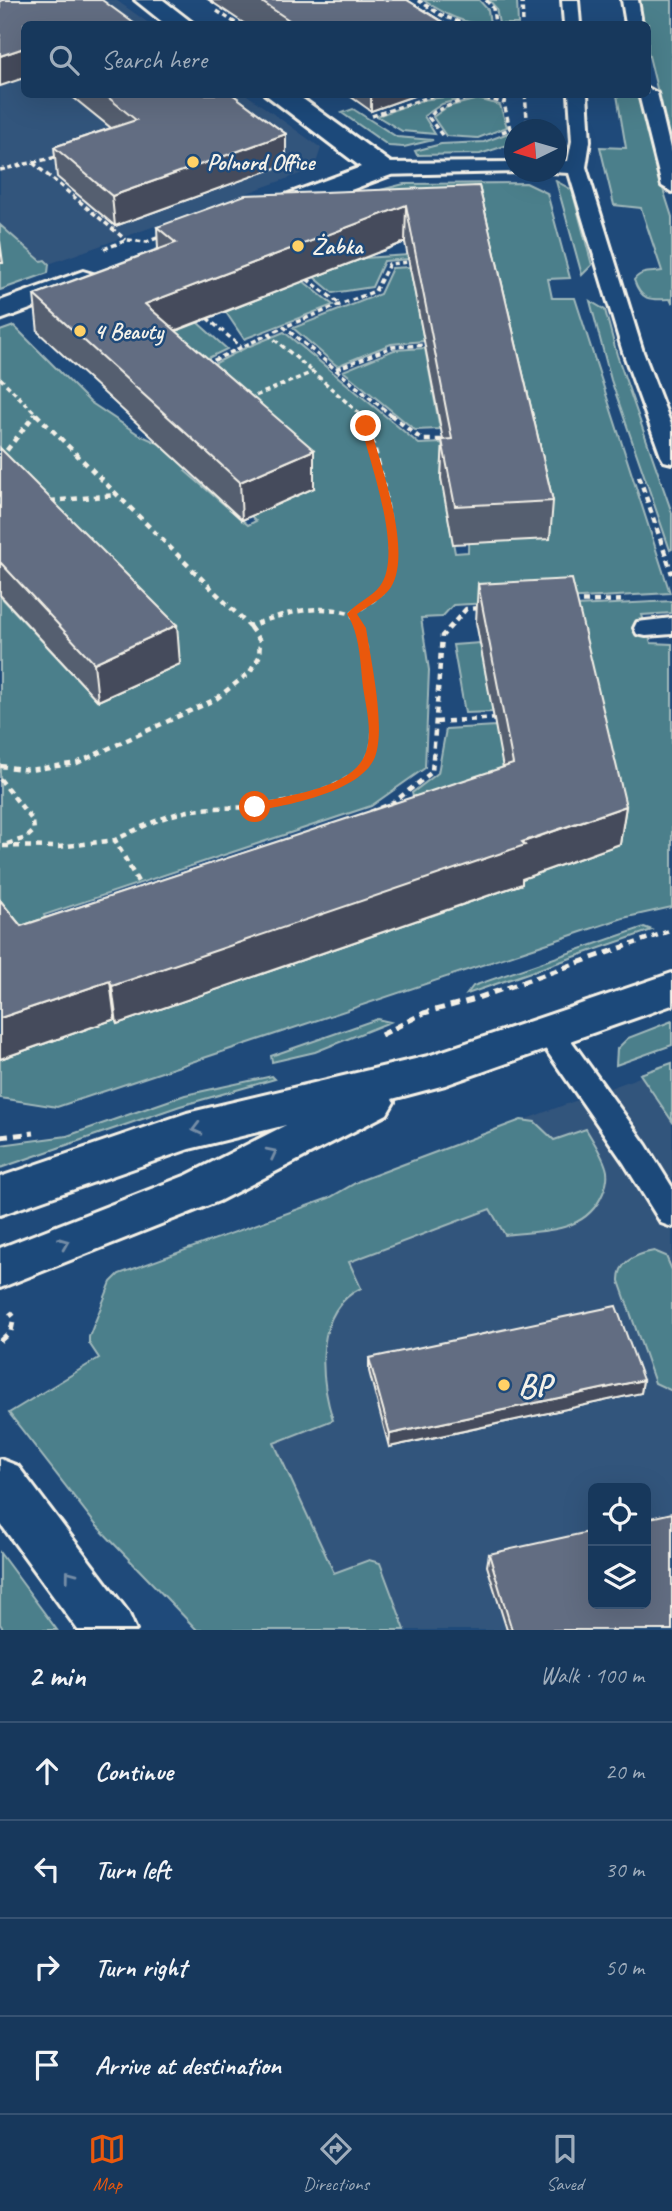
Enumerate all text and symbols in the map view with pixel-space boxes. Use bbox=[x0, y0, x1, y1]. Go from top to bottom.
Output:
search box bbox=[21, 21, 651, 98]
icon: search bbox=[45, 41, 83, 79]
text: Search here bbox=[101, 43, 207, 76]
north arrow bbox=[504, 119, 567, 182]
place label: Polnord Office bbox=[207, 148, 316, 177]
marker: Polnord Office bbox=[185, 154, 201, 170]
place label: Żabka bbox=[312, 232, 364, 261]
marker: Żabka bbox=[290, 238, 306, 254]
place label: 4 Beauty bbox=[94, 317, 165, 346]
marker: 4 Beauty bbox=[72, 323, 88, 339]
route end bbox=[350, 410, 381, 441]
route start bbox=[239, 791, 270, 822]
one-way arrow bbox=[191, 1120, 203, 1135]
one-way arrow bbox=[265, 1147, 277, 1161]
one-way arrow bbox=[57, 1237, 69, 1251]
place label: BP bbox=[518, 1365, 555, 1407]
marker: BP bbox=[496, 1377, 512, 1393]
map controls bbox=[588, 1483, 651, 1609]
button: locate bbox=[588, 1483, 651, 1546]
button: layers bbox=[588, 1546, 651, 1609]
one-way arrow bbox=[65, 1570, 78, 1583]
text: 2 min bbox=[28, 1657, 85, 1695]
text: Walk · 100 m bbox=[540, 1661, 644, 1690]
icon: ahead bbox=[28, 1752, 66, 1790]
text: Continue bbox=[95, 1755, 173, 1788]
text: 20 m bbox=[605, 1757, 644, 1786]
icon: left bbox=[28, 1850, 66, 1888]
text: Turn left bbox=[95, 1853, 170, 1886]
text: 30 m bbox=[605, 1855, 644, 1884]
icon: right bbox=[28, 1948, 66, 1986]
text: Turn right bbox=[95, 1951, 186, 1984]
text: 50 m bbox=[605, 1953, 644, 1982]
icon: arrive bbox=[28, 2046, 66, 2084]
text: Arrive at destination bbox=[95, 2049, 281, 2082]
tab: Map bbox=[88, 2130, 126, 2196]
tab: Directions bbox=[303, 2130, 369, 2196]
tab: Saved bbox=[546, 2130, 584, 2196]

